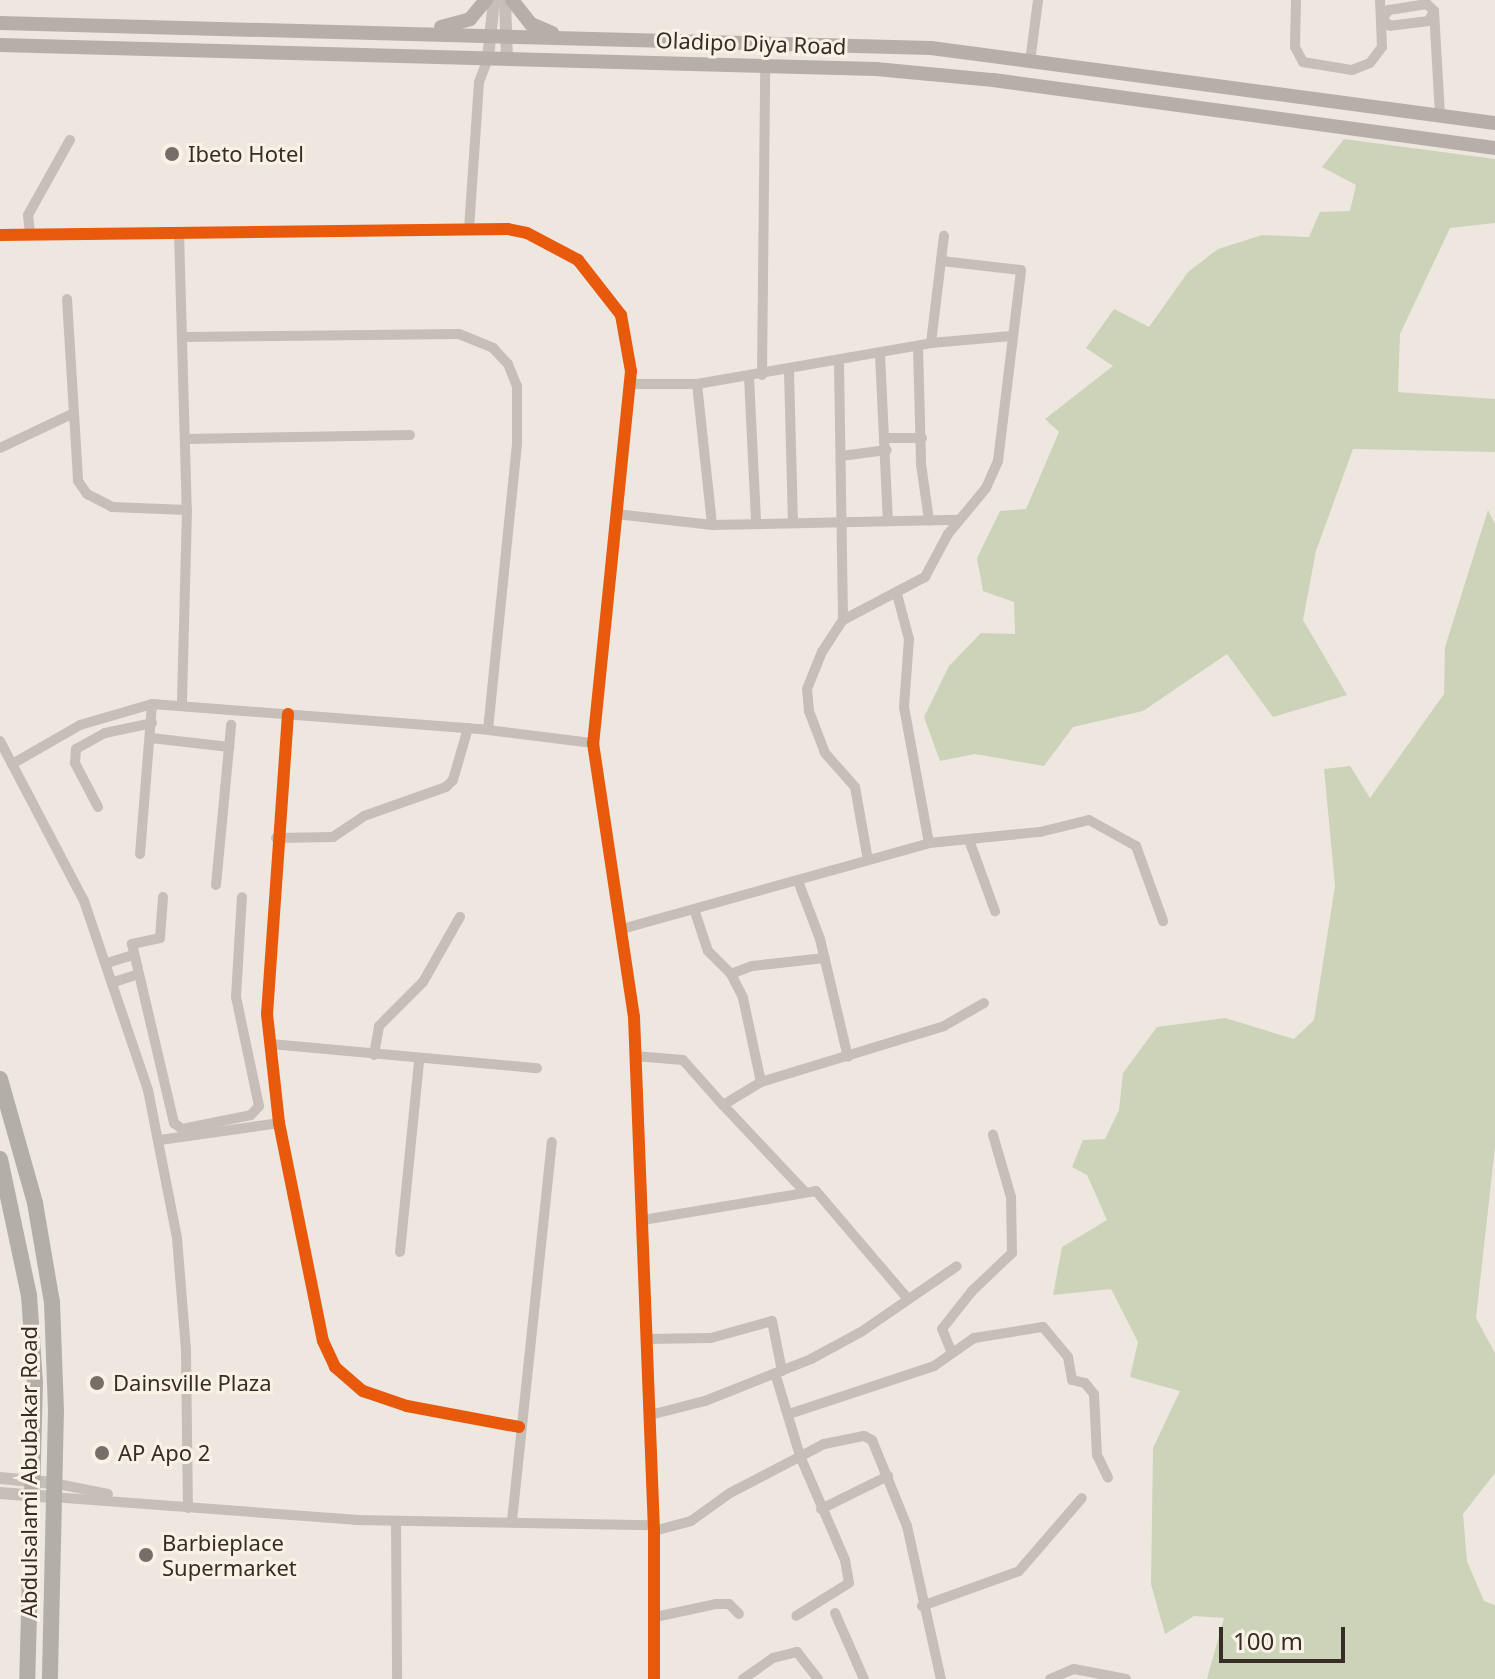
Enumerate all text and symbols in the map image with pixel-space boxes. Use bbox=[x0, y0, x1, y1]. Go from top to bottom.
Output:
street label: Oladipo Diya Road bbox=[655, 26, 847, 60]
place label: Ibeto Hotel bbox=[188, 141, 304, 167]
marker: Ibeto Hotel bbox=[163, 145, 181, 163]
street label: Abdulsalami Abubakar Road bbox=[16, 1326, 42, 1618]
place label: Dainsville Plaza bbox=[113, 1370, 272, 1396]
marker: Dainsville Plaza bbox=[88, 1374, 106, 1392]
place label: AP Apo 2 bbox=[118, 1440, 210, 1466]
marker: AP Apo 2 bbox=[93, 1444, 111, 1462]
place label: Barbieplace Supermarket bbox=[162, 1529, 297, 1580]
marker: Barbieplace Supermarket bbox=[137, 1546, 155, 1564]
scale bar bbox=[1223, 1611, 1349, 1661]
text: 100 m bbox=[1233, 1624, 1303, 1657]

